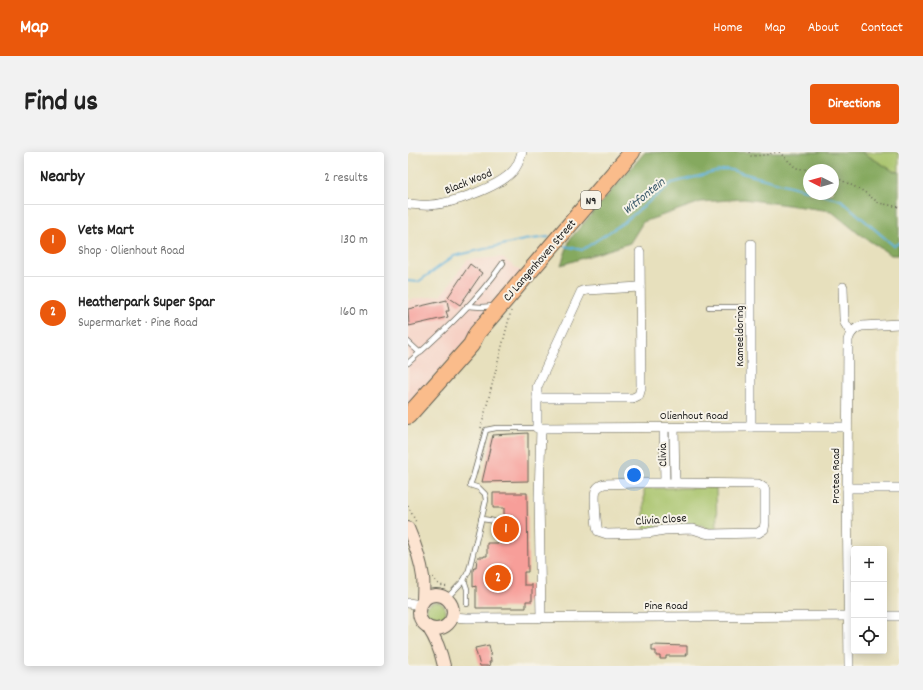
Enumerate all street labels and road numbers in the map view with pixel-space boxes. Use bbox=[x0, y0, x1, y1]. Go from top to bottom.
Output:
street label: Black Wood bbox=[442, 165, 495, 200]
road number: N9 bbox=[581, 191, 601, 209]
street label: CJ Langenhoven Street bbox=[500, 216, 581, 306]
street label: Kameeldoring bbox=[732, 305, 749, 367]
street label: Olienhout Road bbox=[660, 408, 728, 425]
street label: Clivia bbox=[655, 443, 672, 467]
street label: Protea Road bbox=[828, 448, 845, 504]
street label: Clivia Close bbox=[635, 510, 687, 531]
street label: Pine Road bbox=[644, 598, 688, 615]

